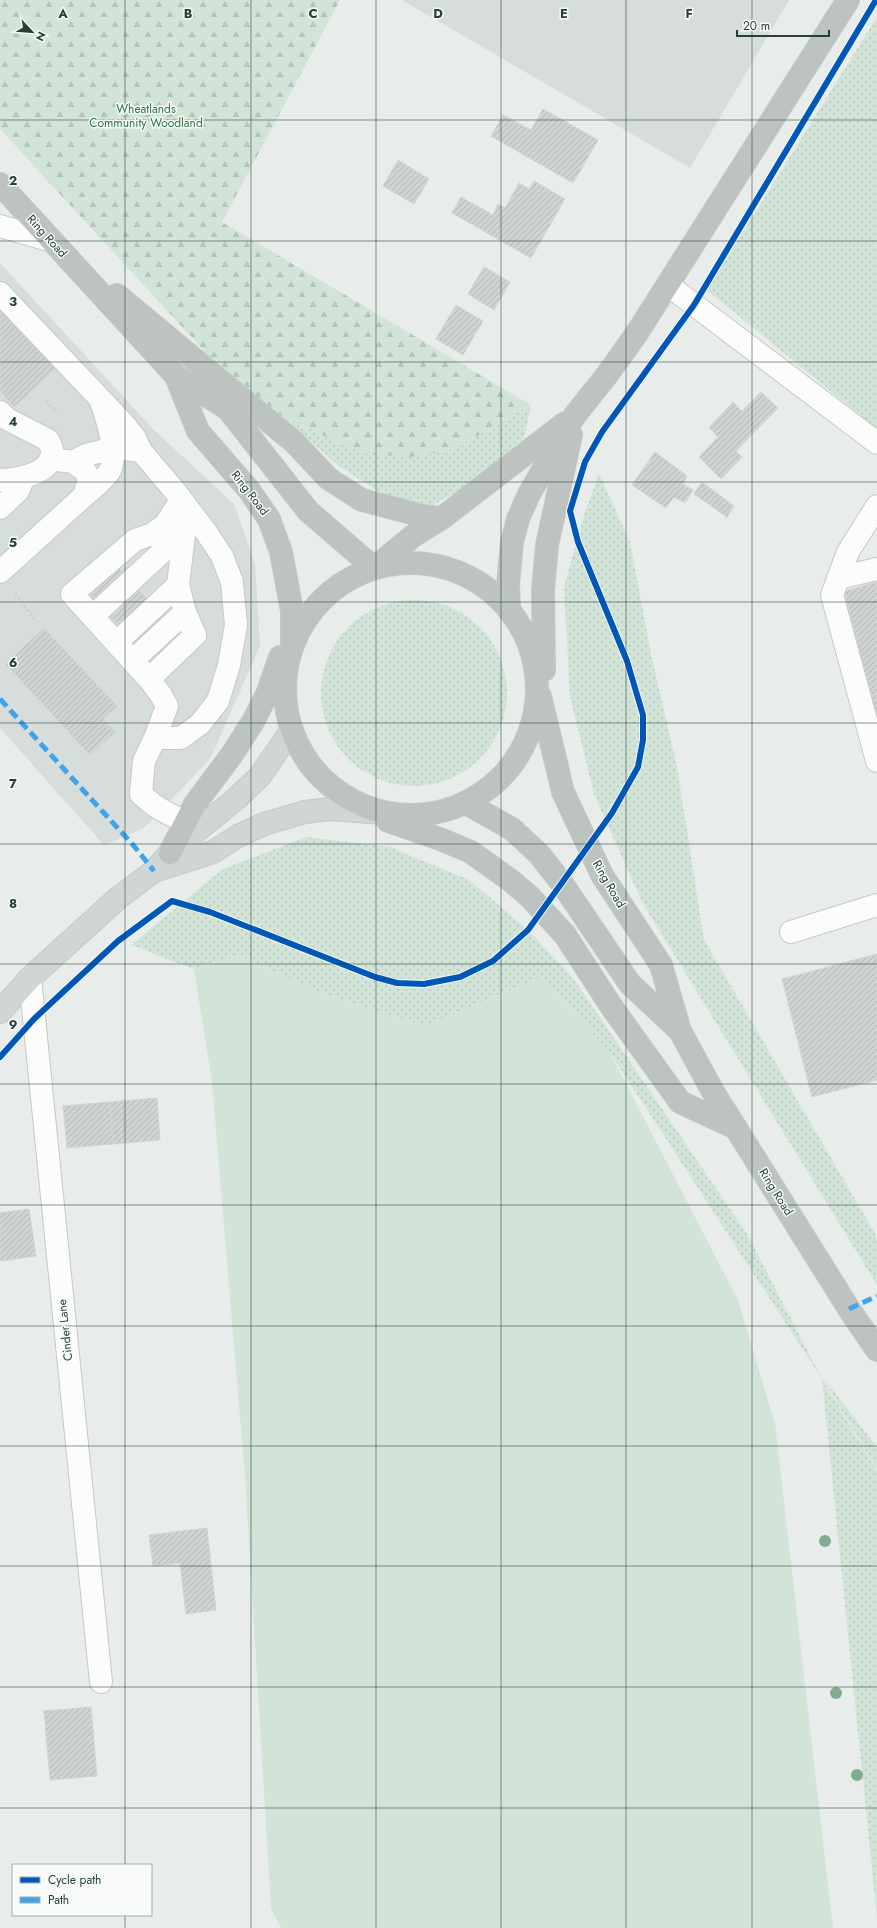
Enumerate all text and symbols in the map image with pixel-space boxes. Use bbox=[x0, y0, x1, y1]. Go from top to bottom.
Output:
text: A bbox=[57, 4, 68, 23]
text: B bbox=[184, 4, 193, 23]
text: C bbox=[308, 4, 318, 23]
text: D bbox=[433, 4, 443, 23]
text: E bbox=[560, 4, 568, 23]
text: F bbox=[685, 4, 693, 23]
north arrow bbox=[12, 12, 52, 52]
scale bar bbox=[737, 12, 829, 38]
text: 20 m bbox=[743, 17, 770, 35]
text: N bbox=[32, 29, 50, 44]
park label: Wheatlands Community Woodland bbox=[89, 100, 203, 132]
text: 2 bbox=[9, 171, 17, 190]
street label: Ring Road bbox=[23, 210, 71, 262]
text: 3 bbox=[9, 292, 17, 311]
text: 4 bbox=[8, 412, 18, 431]
street label: Ring Road bbox=[227, 467, 273, 519]
text: 5 bbox=[9, 533, 17, 552]
text: 6 bbox=[9, 653, 18, 672]
text: 7 bbox=[9, 774, 17, 793]
street label: Ring Road bbox=[588, 857, 630, 911]
text: 8 bbox=[9, 894, 17, 913]
text: 9 bbox=[9, 1015, 18, 1034]
street label: Ring Road bbox=[754, 1165, 798, 1219]
street label: Cinder Lane bbox=[53, 1298, 77, 1362]
legend bbox=[12, 1864, 152, 1916]
text: Cycle path bbox=[48, 1871, 101, 1889]
text: Path bbox=[48, 1891, 69, 1909]

